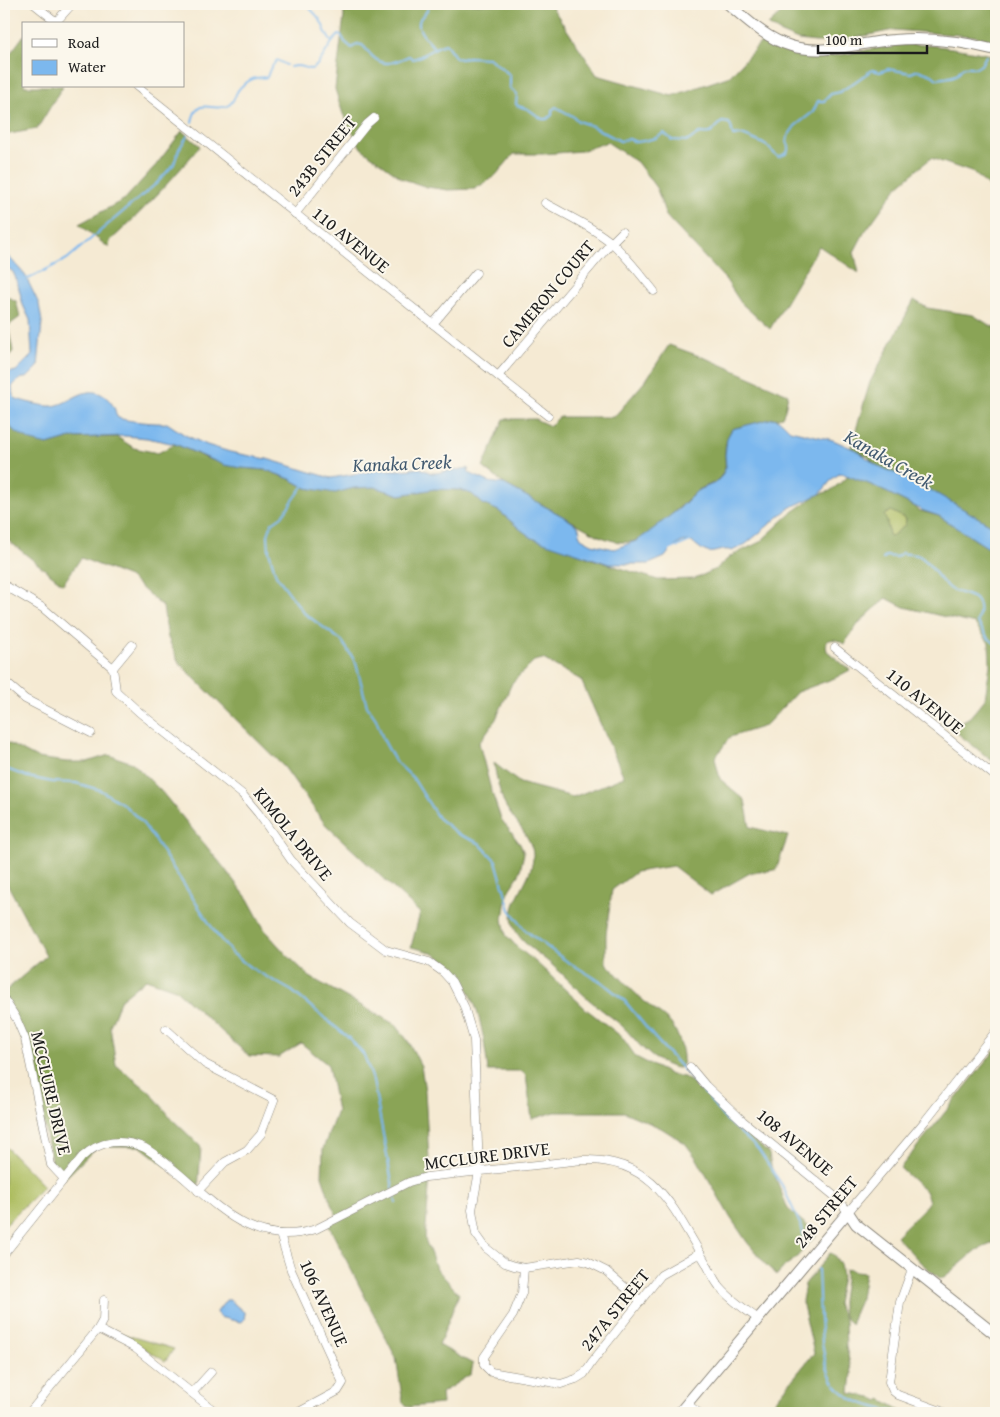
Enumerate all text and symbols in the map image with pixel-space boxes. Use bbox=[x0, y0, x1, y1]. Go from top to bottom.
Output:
legend bbox=[22, 22, 185, 88]
scale bar bbox=[818, 22, 926, 54]
text: 100 m bbox=[825, 29, 863, 50]
text: Road bbox=[68, 32, 99, 53]
text: Water bbox=[68, 56, 106, 77]
street label: 243B STREET bbox=[280, 109, 363, 202]
street label: 110 AVENUE bbox=[307, 200, 396, 279]
street label: CAMERON COURT bbox=[494, 234, 601, 354]
water label: Kanaka Creek bbox=[838, 422, 939, 496]
water label: Kanaka Creek bbox=[351, 447, 452, 479]
street label: 110 AVENUE bbox=[881, 661, 970, 740]
street label: KIMOLA DRIVE bbox=[247, 781, 340, 886]
street label: MCCLURE DRIVE bbox=[24, 1028, 79, 1157]
street label: 108 AVENUE bbox=[751, 1101, 840, 1182]
street label: MCCLURE DRIVE bbox=[423, 1134, 551, 1177]
street label: 248 STREET bbox=[787, 1169, 864, 1254]
street label: 106 AVENUE bbox=[293, 1255, 356, 1351]
street label: 247A STREET bbox=[573, 1263, 656, 1356]

